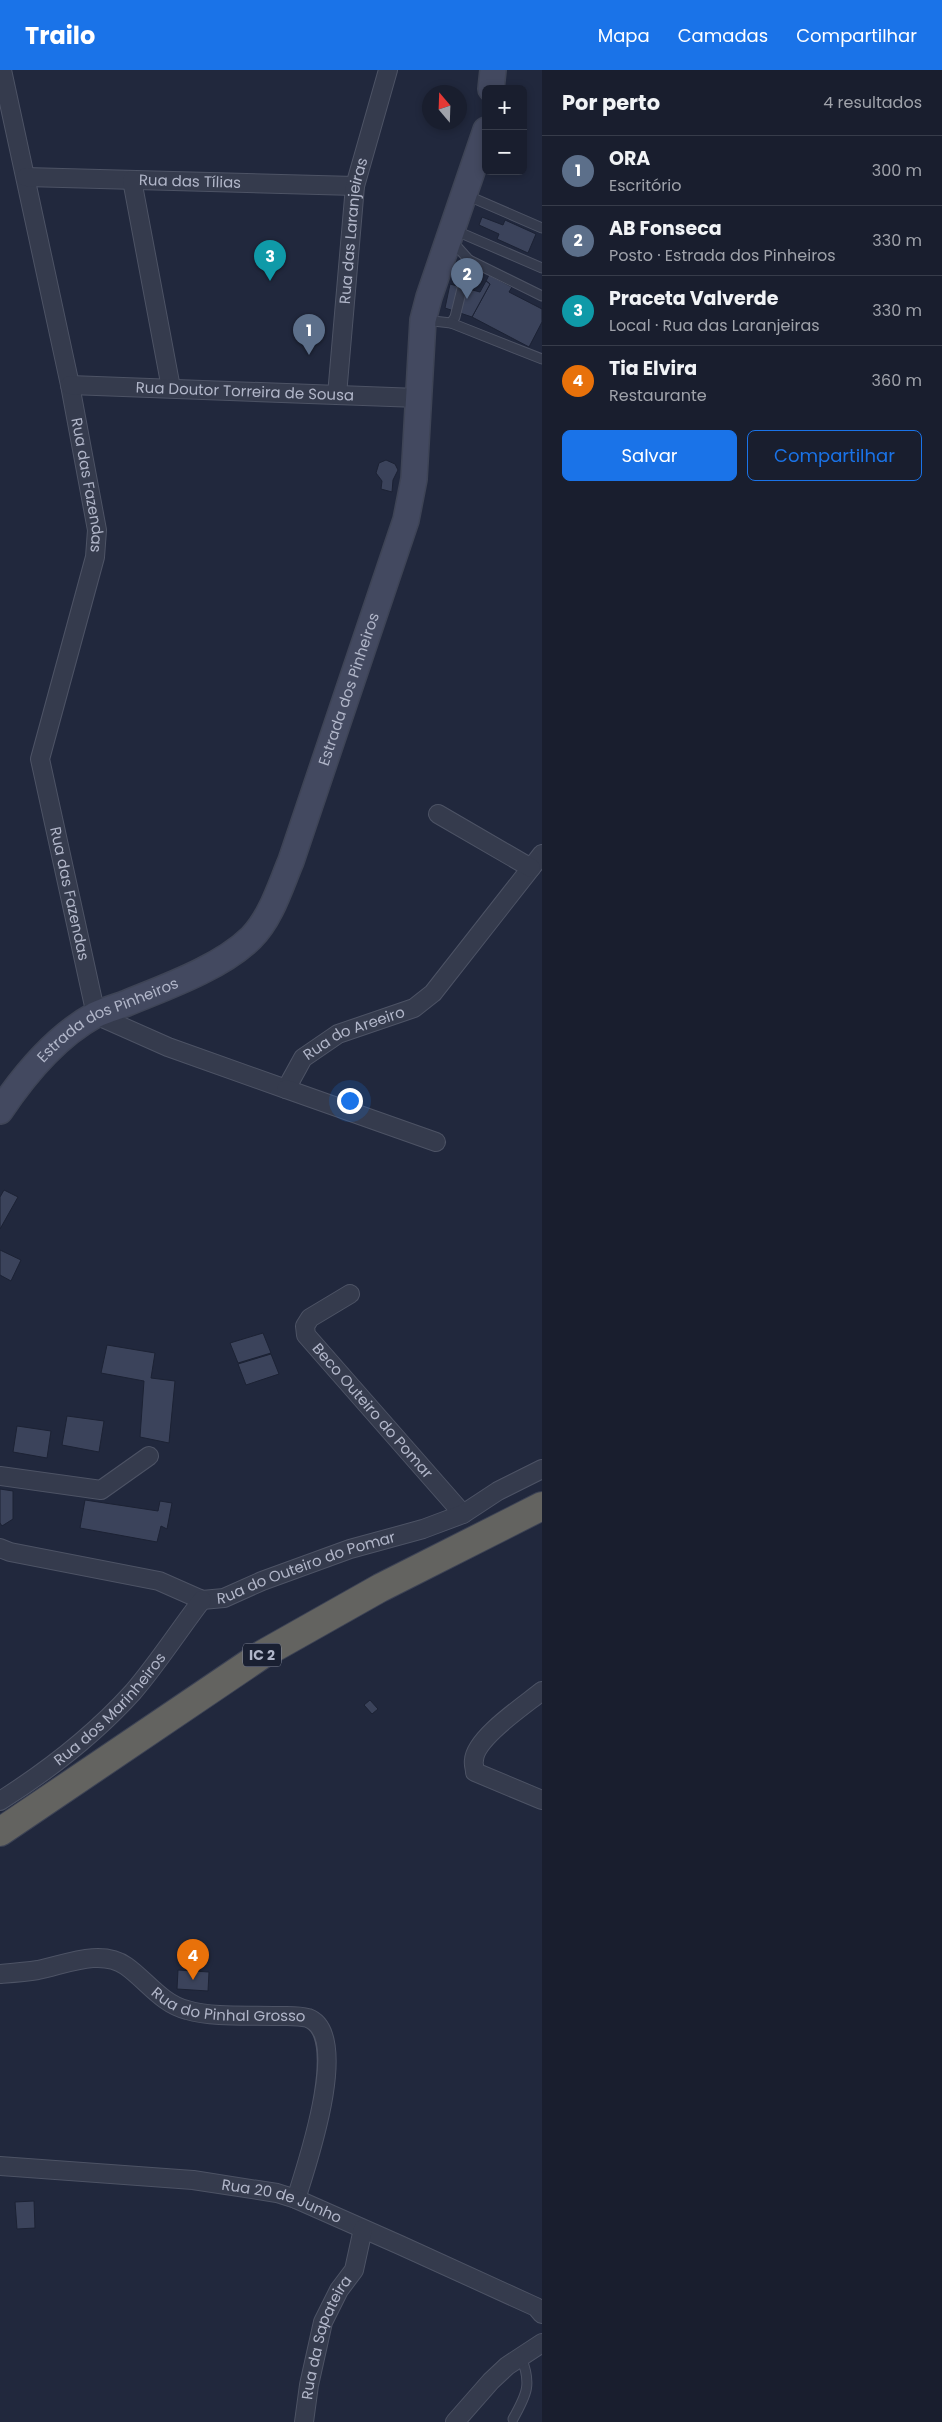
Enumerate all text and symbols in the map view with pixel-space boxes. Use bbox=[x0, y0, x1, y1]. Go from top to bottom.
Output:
text: Trailo bbox=[25, 19, 95, 52]
text: Mapa bbox=[598, 23, 650, 48]
text: Camadas bbox=[678, 23, 768, 48]
text: Compartilhar bbox=[796, 23, 917, 48]
north arrow bbox=[422, 85, 467, 130]
map controls bbox=[482, 85, 527, 175]
button: + bbox=[482, 85, 527, 130]
text: Por perto bbox=[562, 88, 660, 117]
text: 4 resultados bbox=[823, 91, 922, 114]
button: − bbox=[482, 130, 527, 175]
text: ORA bbox=[609, 145, 650, 172]
street label: Rua das Laranjeiras bbox=[334, 155, 373, 305]
text: 1 bbox=[575, 159, 581, 182]
text: 300 m bbox=[872, 159, 922, 182]
street label: Rua das Tílias bbox=[139, 169, 242, 193]
text: Escritório bbox=[609, 174, 681, 197]
text: AB Fonseca bbox=[609, 215, 722, 242]
text: 2 bbox=[573, 229, 583, 252]
text: 330 m bbox=[872, 229, 922, 252]
pin: 3 bbox=[254, 240, 286, 281]
text: Posto · Estrada dos Pinheiros bbox=[609, 244, 836, 267]
pin: 2 bbox=[451, 258, 483, 299]
text: Praceta Valverde bbox=[609, 285, 778, 312]
text: 3 bbox=[573, 299, 583, 322]
text: 330 m bbox=[872, 299, 922, 322]
pin: 1 bbox=[293, 314, 325, 355]
text: Local · Rua das Laranjeiras bbox=[609, 314, 820, 337]
text: Tia Elvira bbox=[609, 355, 697, 382]
text: 4 bbox=[573, 369, 583, 392]
text: 360 m bbox=[872, 369, 922, 392]
street label: Rua Doutor Torreira de Sousa bbox=[135, 376, 355, 406]
text: Restaurante bbox=[609, 384, 707, 407]
street label: Rua das Fazendas bbox=[66, 416, 109, 553]
button: Salvar bbox=[562, 430, 737, 481]
button: Compartilhar bbox=[747, 430, 922, 481]
street label: Estrada dos Pinheiros bbox=[313, 609, 384, 768]
street label: Rua das Fazendas bbox=[45, 825, 95, 963]
street label: Estrada dos Pinheiros bbox=[32, 972, 182, 1067]
street label: Rua do Areeiro bbox=[299, 1001, 407, 1065]
your location bbox=[337, 1088, 363, 1114]
street label: Beco Outeiro do Pomar bbox=[308, 1338, 438, 1483]
street label: Rua do Outeiro do Pomar bbox=[216, 1526, 398, 1609]
road number: IC 2 bbox=[243, 1644, 281, 1666]
street label: Rua dos Marinheiros bbox=[49, 1648, 171, 1770]
pin: 4 bbox=[177, 1939, 209, 1980]
street label: Rua do Pinhal Grosso bbox=[147, 1982, 307, 2027]
street label: Rua 20 de Junho bbox=[220, 2174, 345, 2228]
street label: Rua da Sapateira bbox=[296, 2271, 356, 2401]

